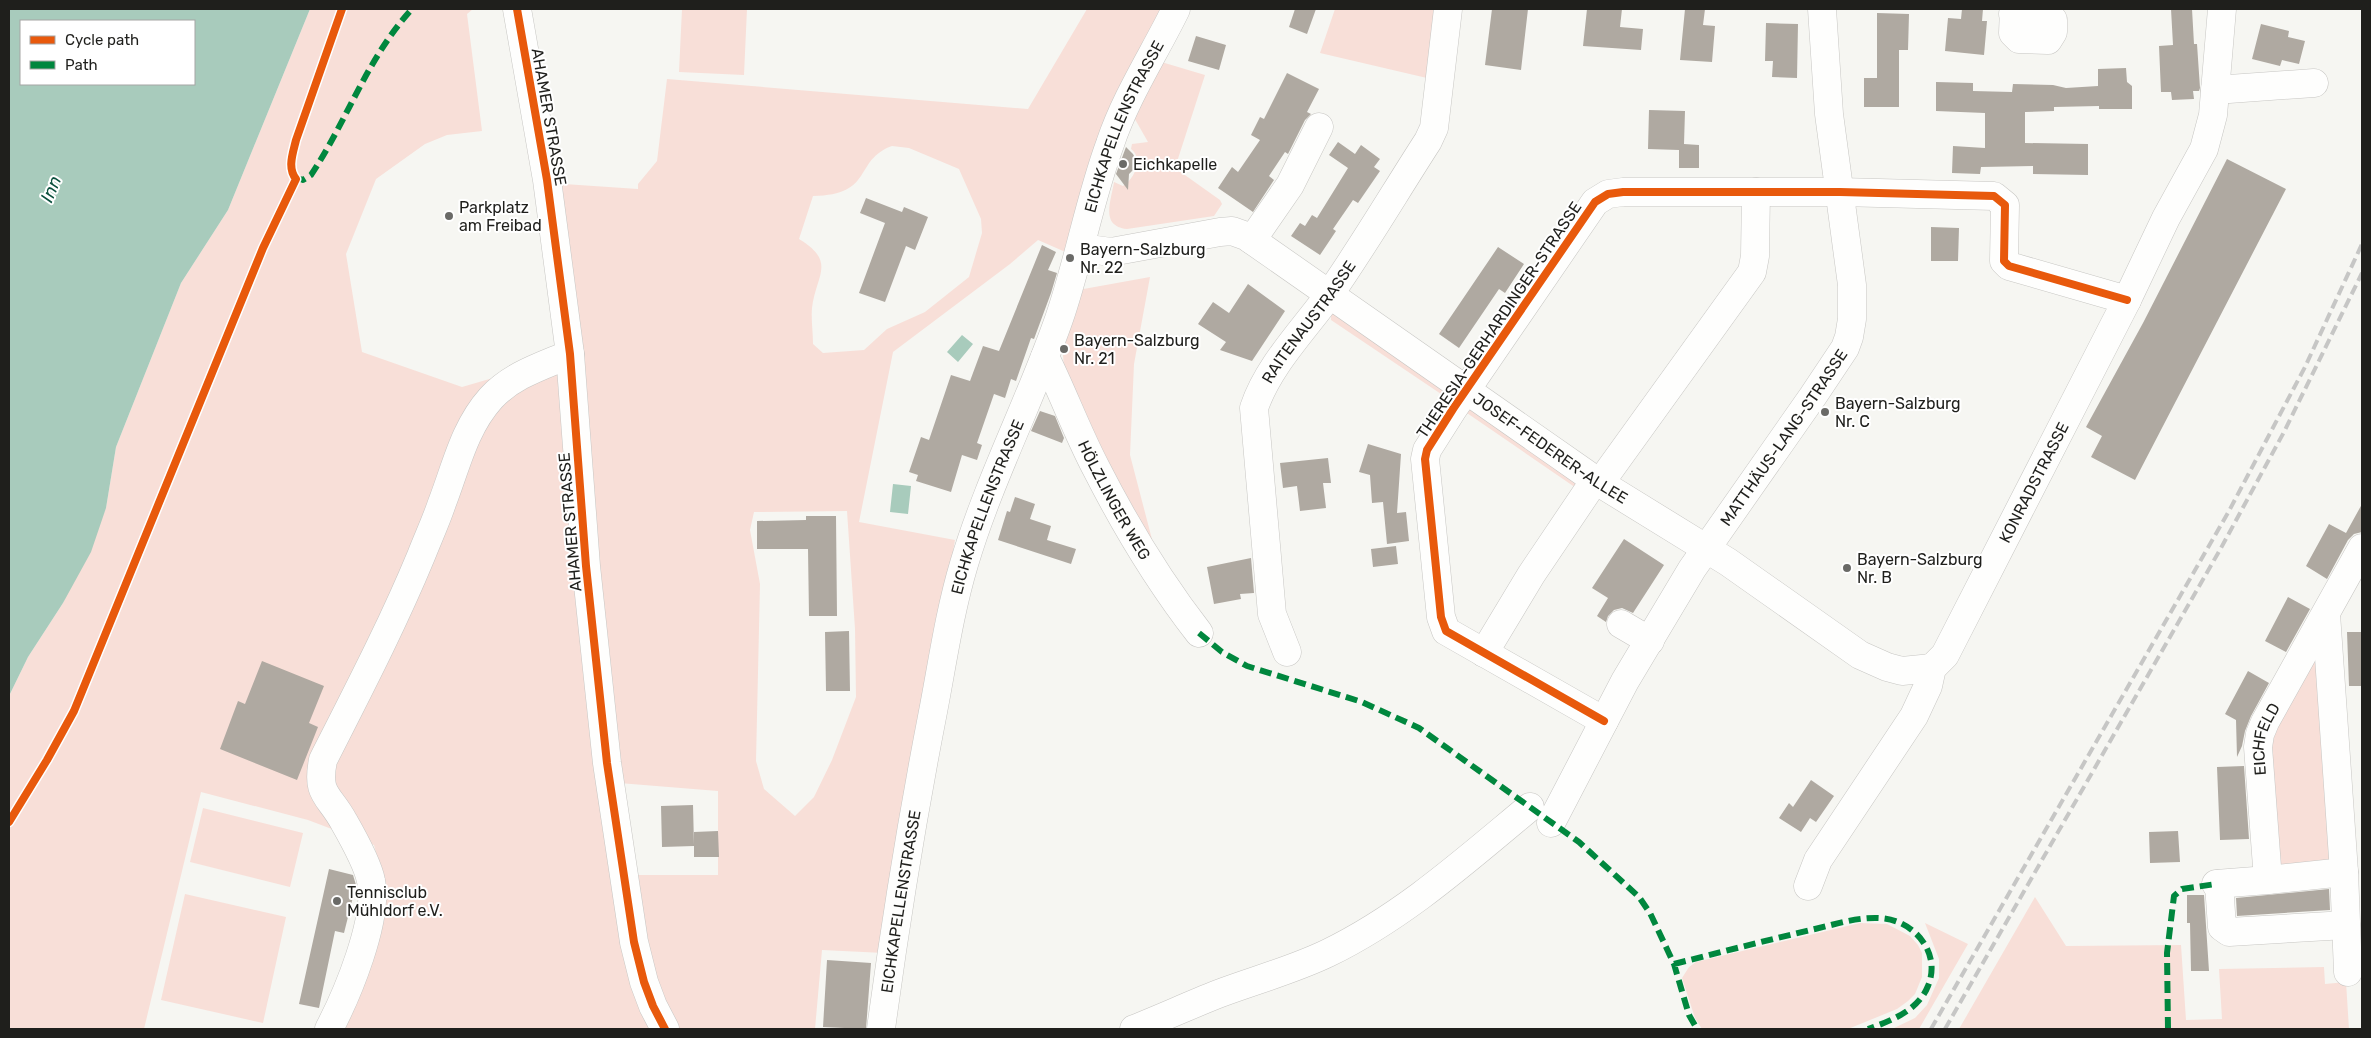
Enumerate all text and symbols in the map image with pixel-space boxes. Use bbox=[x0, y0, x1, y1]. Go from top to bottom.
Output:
legend bbox=[20, 20, 195, 85]
text: Cycle path bbox=[65, 31, 139, 49]
street label: EICHKAPELLENSTRASSE bbox=[1080, 37, 1167, 215]
street label: AHAMER STRASSE bbox=[528, 47, 570, 187]
text: Path bbox=[65, 56, 98, 74]
place label: Eichkapelle bbox=[1133, 155, 1217, 174]
marker: Eichkapelle bbox=[1117, 158, 1129, 170]
water label: Inn bbox=[36, 172, 66, 206]
place label: Parkplatz am Freibad bbox=[459, 198, 542, 235]
street label: THERESIA-GERHARDINGER-STRASSE bbox=[1413, 198, 1585, 442]
marker: Parkplatz am Freibad bbox=[443, 210, 455, 222]
place label: Bayern-Salzburg Nr. 22 bbox=[1080, 240, 1206, 277]
marker: Bayern-Salzburg Nr. 22 bbox=[1064, 252, 1076, 264]
street label: RAITENAUSTRASSE bbox=[1257, 257, 1359, 386]
place label: Bayern-Salzburg Nr. 21 bbox=[1074, 331, 1200, 368]
marker: Bayern-Salzburg Nr. 21 bbox=[1058, 343, 1070, 355]
street label: MATTHÄUS-LANG-STRASSE bbox=[1716, 345, 1851, 529]
street label: JOSEF-FEDERER-ALLEE bbox=[1470, 388, 1631, 507]
place label: Bayern-Salzburg Nr. C bbox=[1835, 394, 1961, 431]
marker: Bayern-Salzburg Nr. C bbox=[1819, 406, 1831, 418]
street label: EICHKAPELLENSTRASSE bbox=[947, 416, 1028, 596]
street label: KONRADSTRASSE bbox=[1995, 419, 2072, 546]
street label: HÖLZLINGER WEG bbox=[1074, 437, 1155, 563]
street label: AHAMER STRASSE bbox=[554, 452, 586, 592]
place label: Bayern-Salzburg Nr. B bbox=[1857, 550, 1983, 587]
marker: Bayern-Salzburg Nr. B bbox=[1841, 562, 1853, 574]
street label: EICHFELD bbox=[2248, 699, 2283, 776]
street label: EICHKAPELLENSTRASSE bbox=[877, 808, 924, 994]
place label: Tennisclub Mühldorf e.V. bbox=[347, 883, 443, 920]
marker: Tennisclub Mühldorf e.V. bbox=[331, 895, 343, 907]

